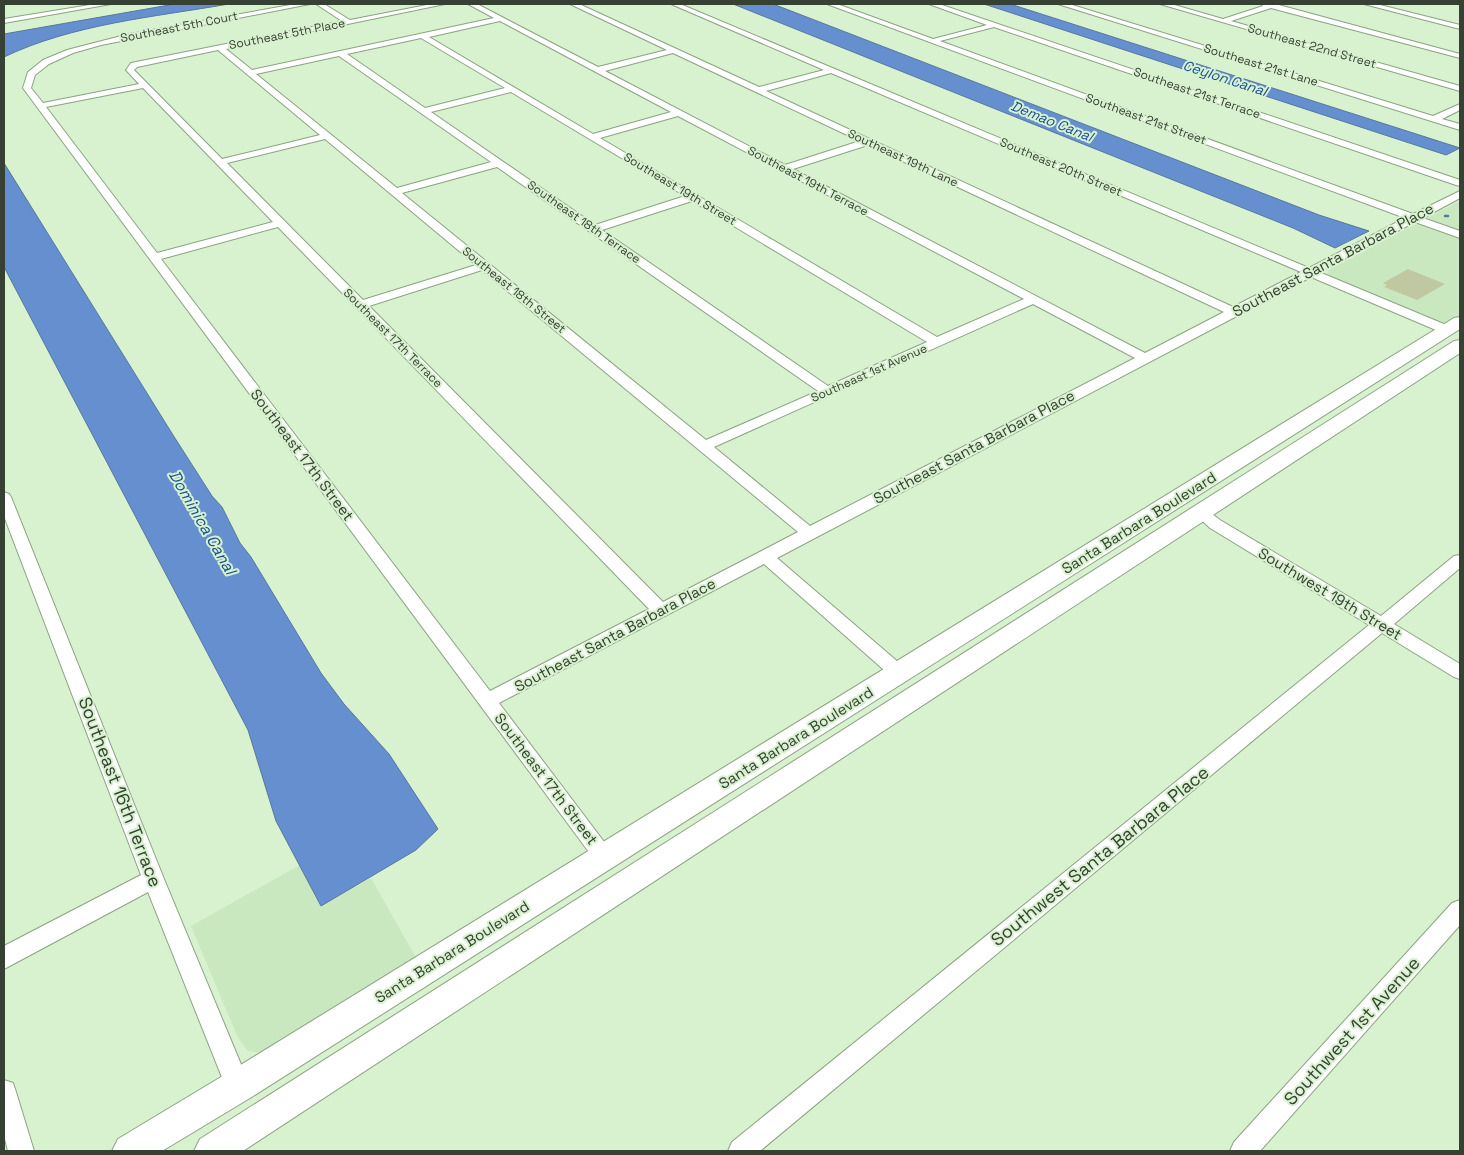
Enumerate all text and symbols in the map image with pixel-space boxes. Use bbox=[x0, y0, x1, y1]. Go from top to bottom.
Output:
street label: Southeast 5th Court bbox=[119, 8, 239, 46]
street label: Southeast 5th Place bbox=[228, 15, 346, 53]
street label: Southeast 22nd Street bbox=[1246, 20, 1378, 72]
street label: Southeast 21st Lane bbox=[1202, 40, 1320, 90]
water label: Ceylon Canal bbox=[1181, 56, 1271, 101]
street label: Southeast 21st Terrace bbox=[1131, 64, 1263, 122]
street label: Southeast 21st Street bbox=[1083, 90, 1209, 148]
water label: Demao Canal bbox=[1008, 96, 1097, 146]
street label: Southeast 19th Lane bbox=[845, 125, 961, 191]
street label: Southeast 20th Street bbox=[997, 134, 1125, 200]
street label: Southeast 19th Terrace bbox=[745, 142, 871, 220]
street label: Southeast 19th Street bbox=[621, 149, 739, 229]
street label: Southeast 18th Terrace bbox=[524, 177, 644, 267]
street label: Southeast Santa Barbara Place bbox=[1229, 198, 1437, 321]
street label: Southeast 18th Street bbox=[459, 243, 569, 337]
street label: Southeast 17th Terrace bbox=[340, 285, 446, 391]
street label: Southeast 1st Avenue bbox=[808, 340, 930, 406]
street label: Southeast 17th Street bbox=[247, 385, 358, 524]
street label: Southeast Santa Barbara Place bbox=[870, 385, 1078, 508]
water label: Dominica Canal bbox=[164, 466, 242, 580]
street label: Santa Barbara Boulevard bbox=[1058, 467, 1220, 578]
street label: Southwest 19th Street bbox=[1255, 543, 1406, 644]
street label: Southeast Santa Barbara Place bbox=[511, 573, 719, 696]
street label: Santa Barbara Boulevard bbox=[715, 682, 877, 793]
street label: Southeast 16th Terrace bbox=[74, 693, 167, 890]
street label: Southeast 17th Street bbox=[491, 709, 602, 848]
street label: Southwest Santa Barbara Place bbox=[986, 760, 1213, 951]
street label: Santa Barbara Boulevard bbox=[371, 896, 533, 1007]
street label: Southwest 1st Avenue bbox=[1279, 951, 1425, 1110]

